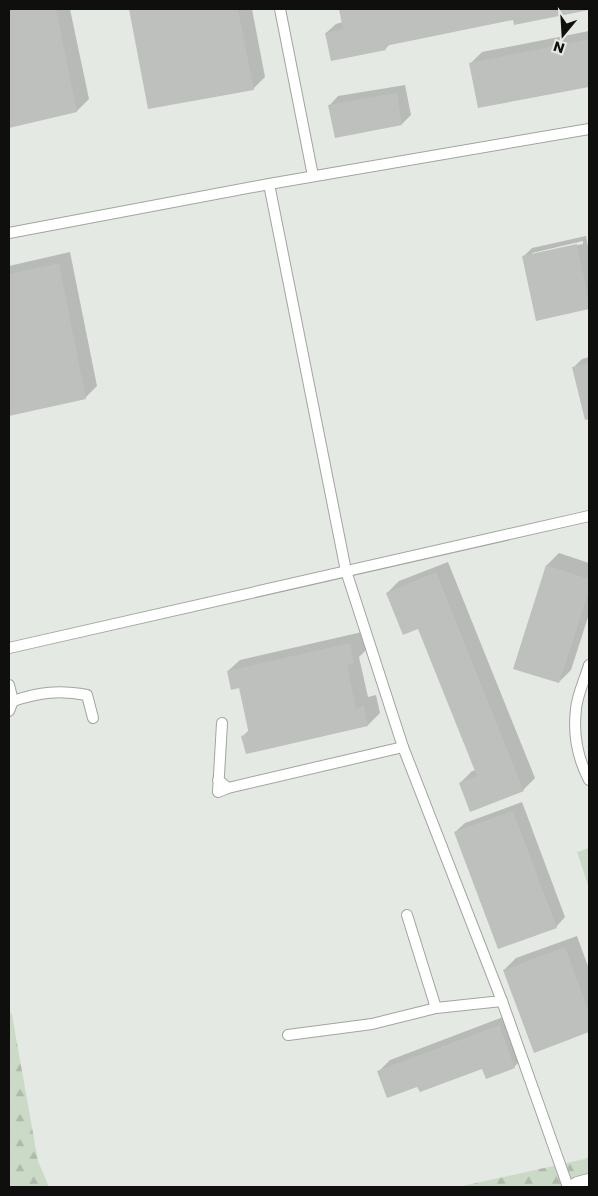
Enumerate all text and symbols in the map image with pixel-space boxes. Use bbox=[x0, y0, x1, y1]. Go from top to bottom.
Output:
north arrow bbox=[538, 10, 588, 60]
text: N bbox=[551, 36, 567, 59]

